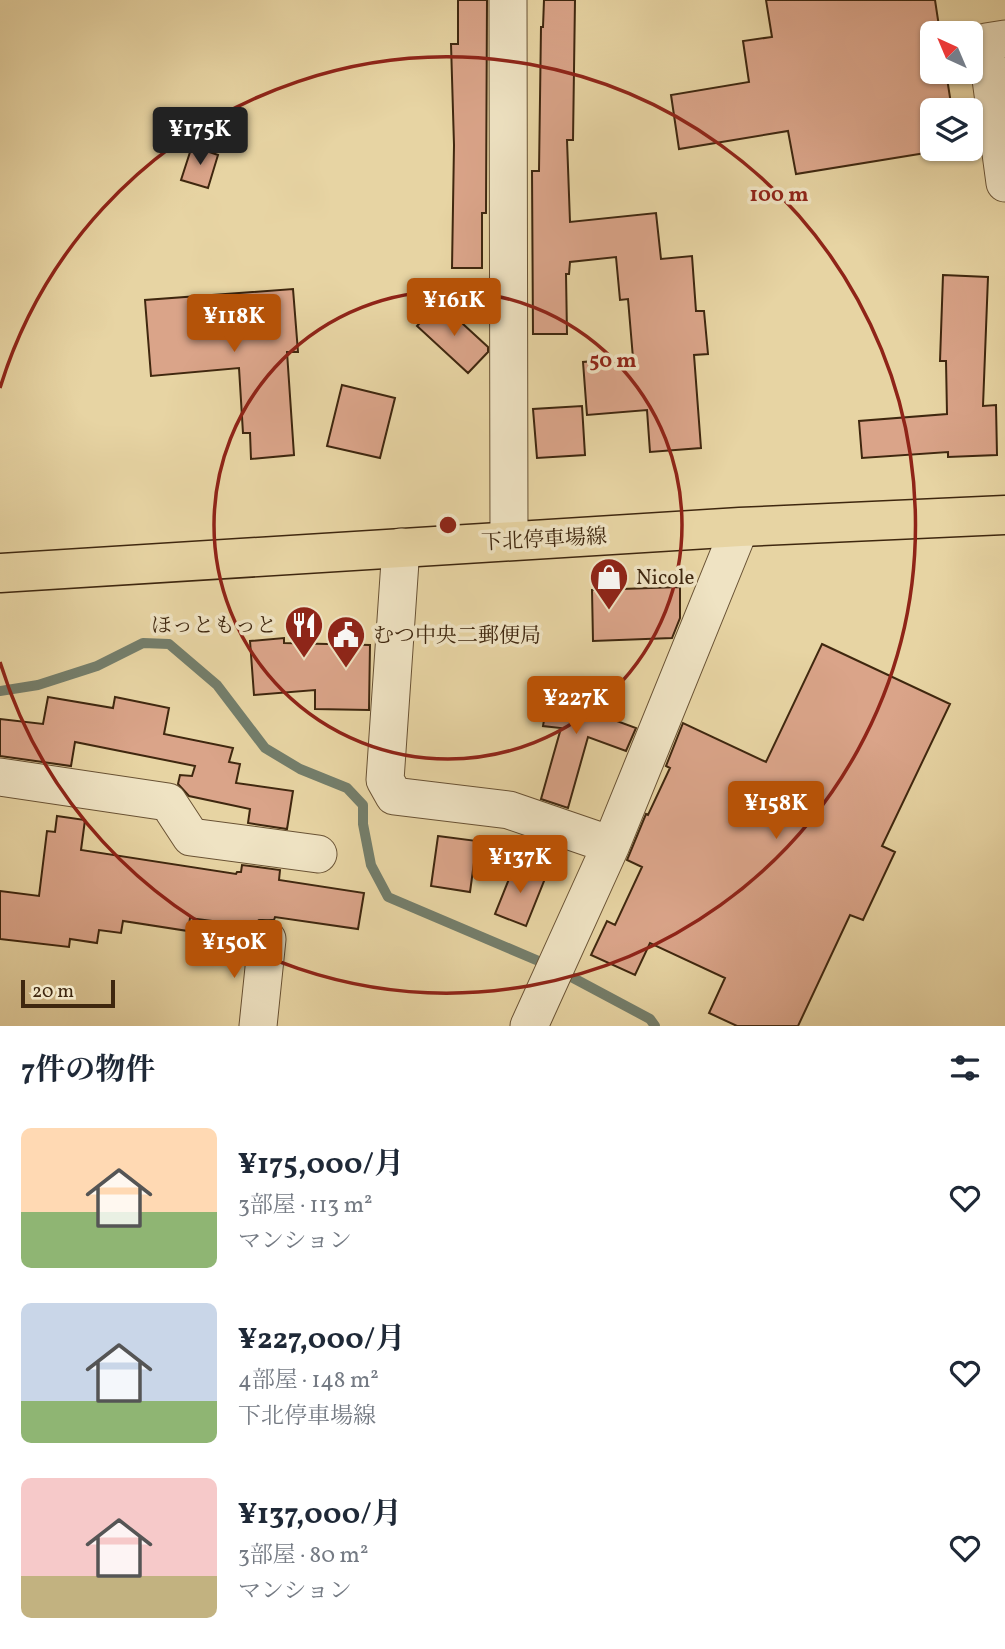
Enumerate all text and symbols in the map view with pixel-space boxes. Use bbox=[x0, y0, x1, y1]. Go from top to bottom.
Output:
north arrow bbox=[920, 21, 984, 84]
map controls bbox=[920, 21, 983, 161]
button: layers bbox=[920, 98, 983, 161]
pin: ¥175K bbox=[151, 108, 249, 167]
text: ¥175K bbox=[169, 114, 231, 146]
text: 100 m bbox=[749, 181, 809, 210]
pin: ¥161K bbox=[405, 278, 503, 338]
text: ¥161K bbox=[423, 285, 485, 317]
pin: ¥118K bbox=[185, 294, 283, 354]
text: ¥118K bbox=[203, 301, 265, 333]
text: 50 m bbox=[589, 347, 637, 376]
centre of rings bbox=[436, 513, 460, 537]
street label: 下北停車場線 bbox=[480, 523, 608, 558]
shop icon: Nicole bbox=[588, 556, 630, 611]
place label: Nicole bbox=[636, 564, 695, 593]
restaurant icon: ほっともっと bbox=[283, 604, 325, 659]
place label: ほっともっと bbox=[151, 612, 277, 641]
public building icon: むつ中央二郵便局 bbox=[325, 614, 367, 669]
place label: むつ中央二郵便局 bbox=[373, 622, 541, 651]
pin: ¥227K bbox=[527, 676, 625, 736]
text: ¥227K bbox=[543, 683, 609, 715]
pin: ¥158K bbox=[727, 782, 825, 841]
text: ¥158K bbox=[744, 788, 808, 820]
pin: ¥137K bbox=[471, 836, 569, 895]
text: ¥137K bbox=[488, 842, 552, 874]
pin: ¥150K bbox=[185, 920, 283, 980]
text: ¥150K bbox=[201, 927, 267, 959]
scale bar bbox=[21, 977, 116, 1009]
text: 20 m bbox=[32, 979, 74, 1005]
icon: filters bbox=[946, 1049, 984, 1087]
text: 7件の物件 bbox=[21, 1050, 155, 1092]
text: ¥175,000/月 bbox=[238, 1144, 404, 1186]
icon: home bbox=[77, 1156, 161, 1240]
icon: heart bbox=[946, 1179, 984, 1217]
text: 3部屋 · 113 m² bbox=[238, 1190, 373, 1222]
text: マンション bbox=[238, 1226, 352, 1258]
text: ¥227,000/月 bbox=[238, 1319, 405, 1361]
icon: home bbox=[77, 1331, 161, 1415]
icon: heart bbox=[946, 1354, 984, 1392]
text: 4部屋 · 148 m² bbox=[238, 1365, 379, 1397]
text: 下北停車場線 bbox=[238, 1401, 376, 1433]
text: ¥137,000/月 bbox=[238, 1494, 402, 1536]
icon: home bbox=[77, 1506, 161, 1590]
icon: heart bbox=[946, 1529, 984, 1567]
text: 3部屋 · 80 m² bbox=[238, 1540, 368, 1572]
text: マンション bbox=[238, 1576, 352, 1608]

